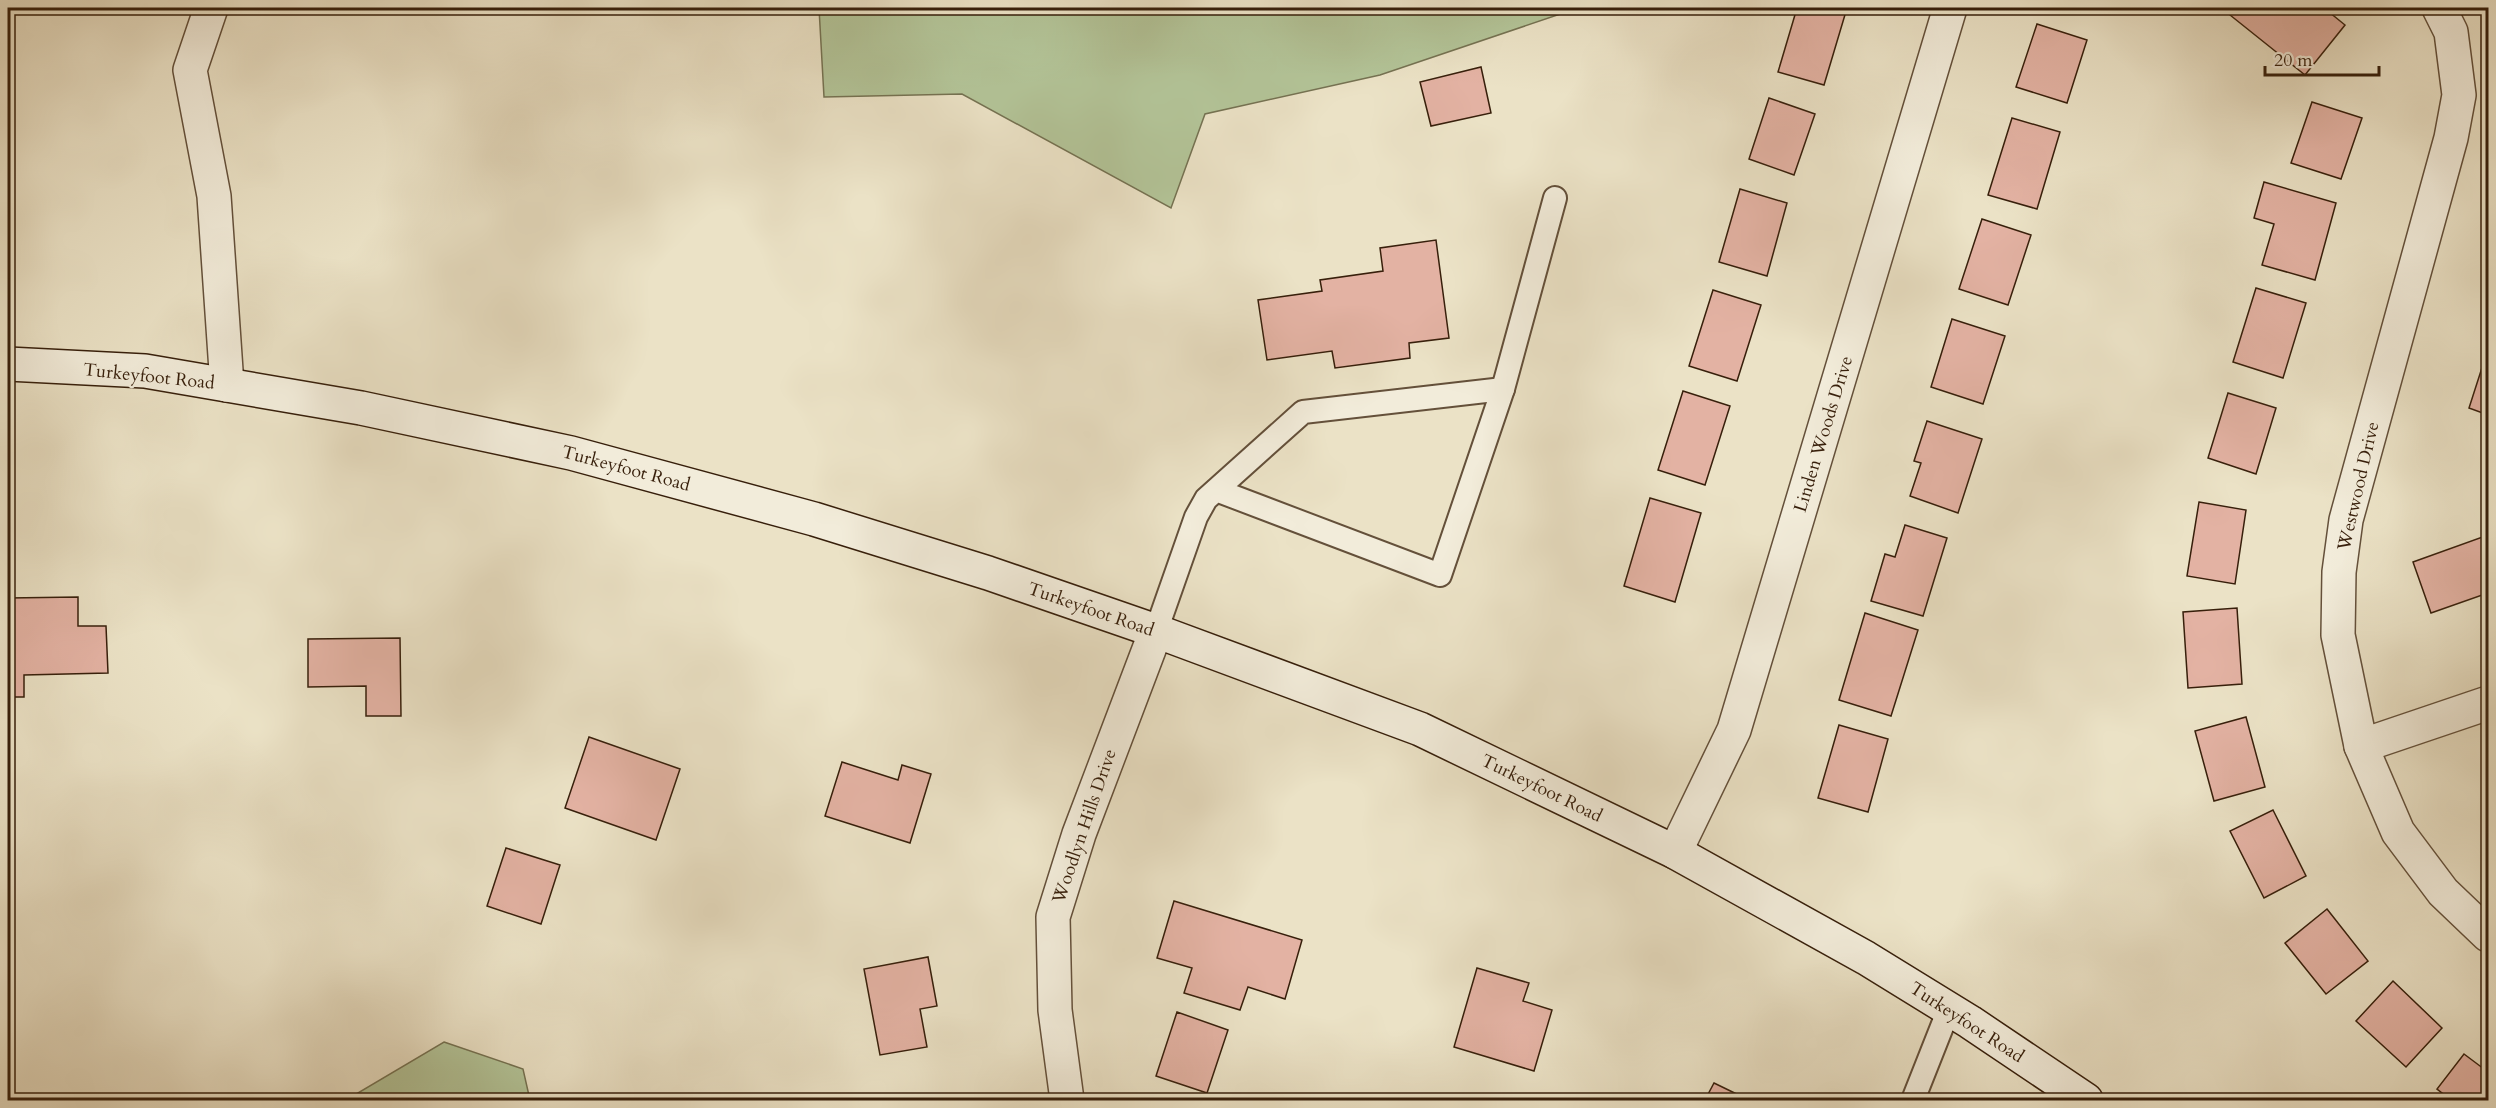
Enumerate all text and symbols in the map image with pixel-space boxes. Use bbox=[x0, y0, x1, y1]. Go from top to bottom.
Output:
scale bar bbox=[2265, 39, 2379, 77]
text: 20 m bbox=[2274, 48, 2313, 73]
street label: Linden Woods Drive bbox=[1788, 353, 1859, 515]
street label: Turkeyfoot Road bbox=[82, 357, 216, 396]
street label: Westwood Drive bbox=[2331, 419, 2385, 554]
street label: Turkeyfoot Road bbox=[559, 439, 693, 498]
street label: Turkeyfoot Road bbox=[1024, 576, 1158, 643]
street label: Woodlyn Hills Drive bbox=[1046, 746, 1123, 908]
street label: Turkeyfoot Road bbox=[1477, 748, 1607, 829]
street label: Turkeyfoot Road bbox=[1905, 976, 2029, 1069]

